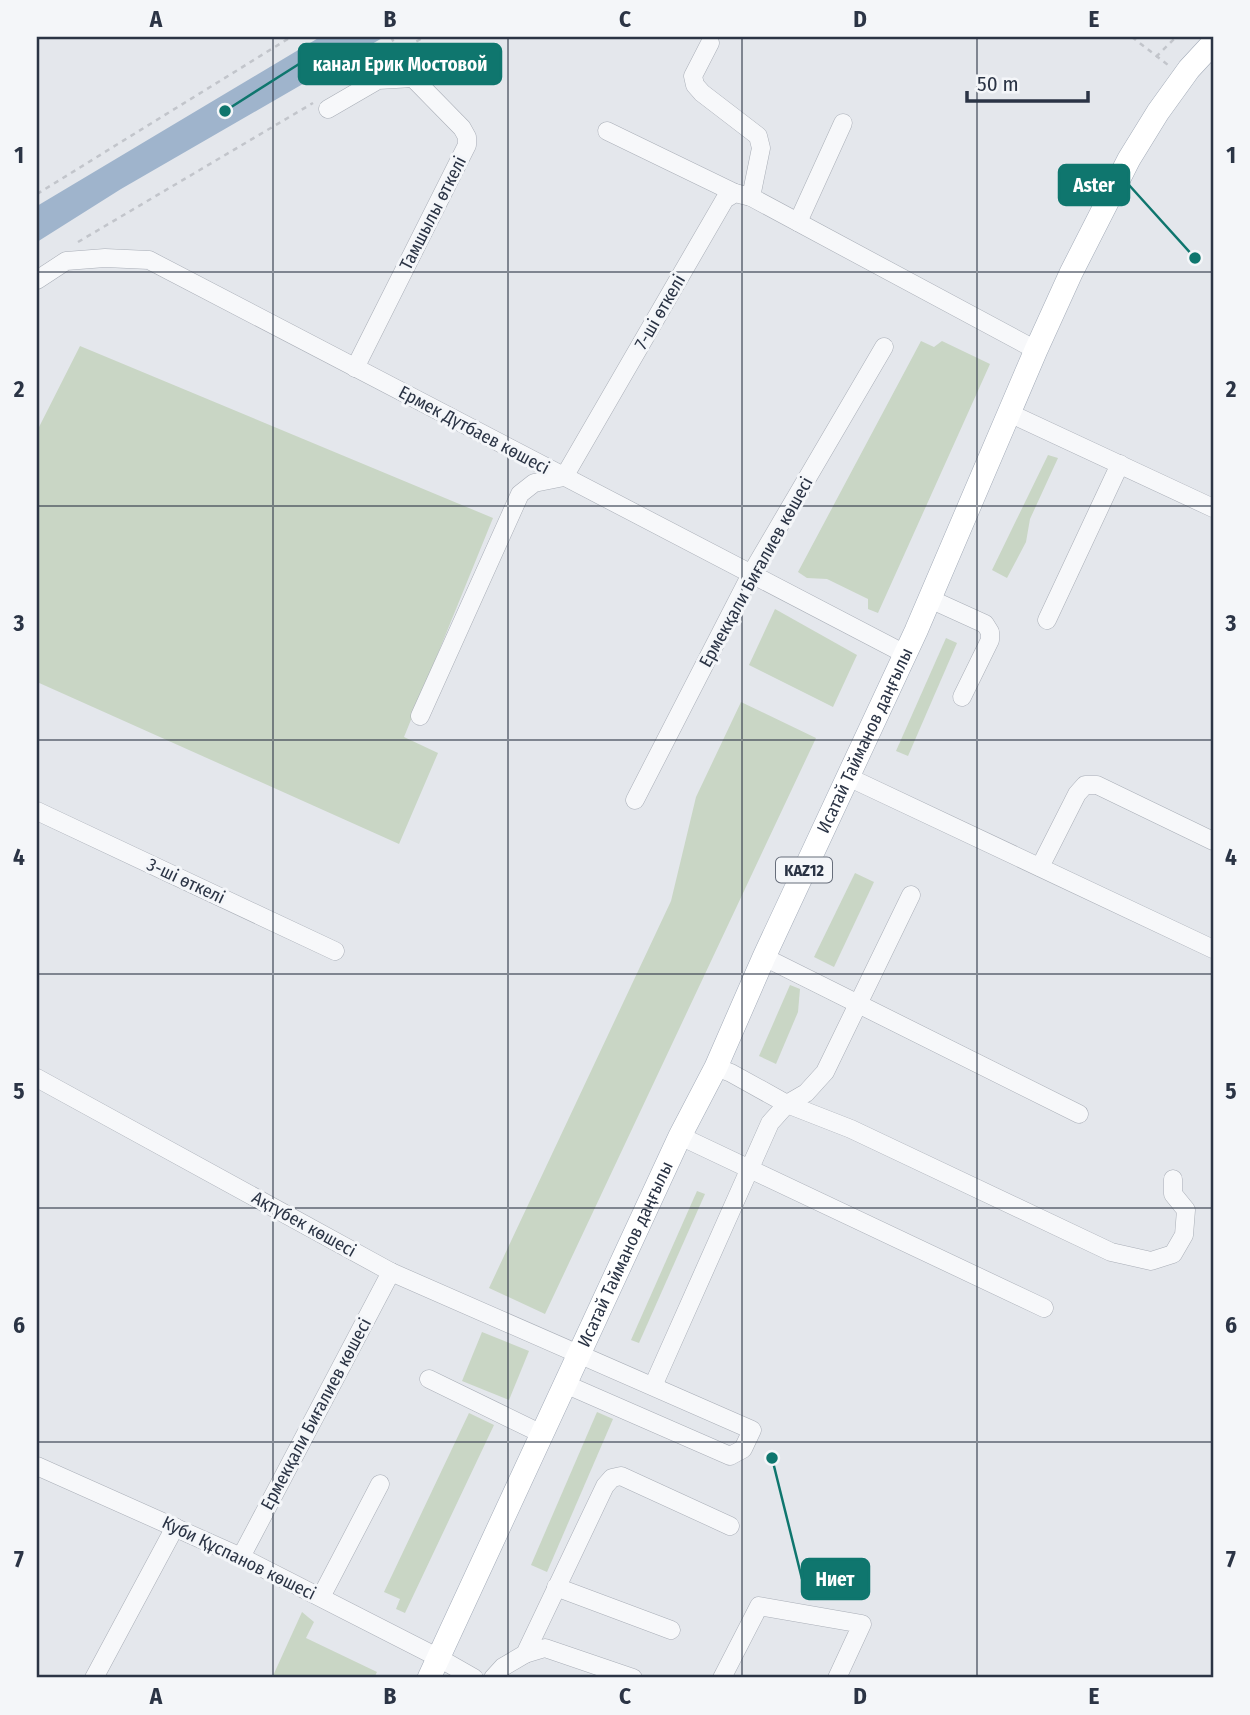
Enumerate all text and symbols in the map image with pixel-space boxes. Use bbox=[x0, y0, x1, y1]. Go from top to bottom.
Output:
text: A bbox=[149, 5, 163, 33]
text: B bbox=[384, 5, 397, 33]
text: C bbox=[619, 5, 631, 33]
text: D bbox=[853, 5, 867, 33]
text: E bbox=[1089, 5, 1100, 33]
callout: канал Ерик Мостовой bbox=[299, 44, 501, 84]
text: канал Ерик Мостовой bbox=[313, 53, 487, 76]
scale bar bbox=[967, 60, 1087, 104]
text: 50 m bbox=[977, 71, 1019, 97]
text: 1 bbox=[14, 141, 24, 169]
text: 1 bbox=[1226, 141, 1236, 169]
street label: Тамшылы өткелі bbox=[395, 152, 471, 274]
callout: Aster bbox=[1059, 165, 1129, 205]
text: Aster bbox=[1072, 174, 1116, 197]
street label: 7-шi өткелi bbox=[630, 271, 690, 353]
text: 2 bbox=[13, 375, 25, 403]
text: 2 bbox=[1225, 375, 1237, 403]
street label: Ермек Дүтбаев көшесi bbox=[395, 381, 553, 479]
street label: Ермекқали Биғалиев көшесі bbox=[694, 473, 818, 671]
text: 3 bbox=[13, 609, 25, 637]
text: 3 bbox=[1225, 609, 1237, 637]
street label: Исатай Тайманов даңғылы bbox=[812, 644, 918, 837]
text: 4 bbox=[13, 843, 25, 871]
text: 4 bbox=[1225, 843, 1237, 871]
street label: 3-шi өткелi bbox=[143, 853, 229, 909]
road number: KAZ12 bbox=[776, 858, 832, 883]
text: 5 bbox=[13, 1077, 25, 1105]
text: 5 bbox=[1225, 1077, 1237, 1105]
street label: Исатай Тайманов даңғылы bbox=[573, 1158, 678, 1351]
street label: Ақтүбек көшесi bbox=[248, 1186, 360, 1262]
text: 6 bbox=[13, 1311, 25, 1339]
text: 6 bbox=[1225, 1311, 1237, 1339]
street label: Ермекқали Биғалиев көшесі bbox=[256, 1314, 376, 1514]
street label: Куби Құспанов көшесi bbox=[159, 1511, 319, 1605]
text: 7 bbox=[14, 1545, 24, 1573]
text: 7 bbox=[1226, 1545, 1236, 1573]
callout: Ниет bbox=[802, 1559, 869, 1599]
text: Ниет bbox=[816, 1568, 855, 1591]
text: A bbox=[149, 1682, 163, 1710]
text: B bbox=[384, 1682, 397, 1710]
text: C bbox=[619, 1682, 631, 1710]
text: D bbox=[853, 1682, 867, 1710]
text: E bbox=[1089, 1682, 1100, 1710]

